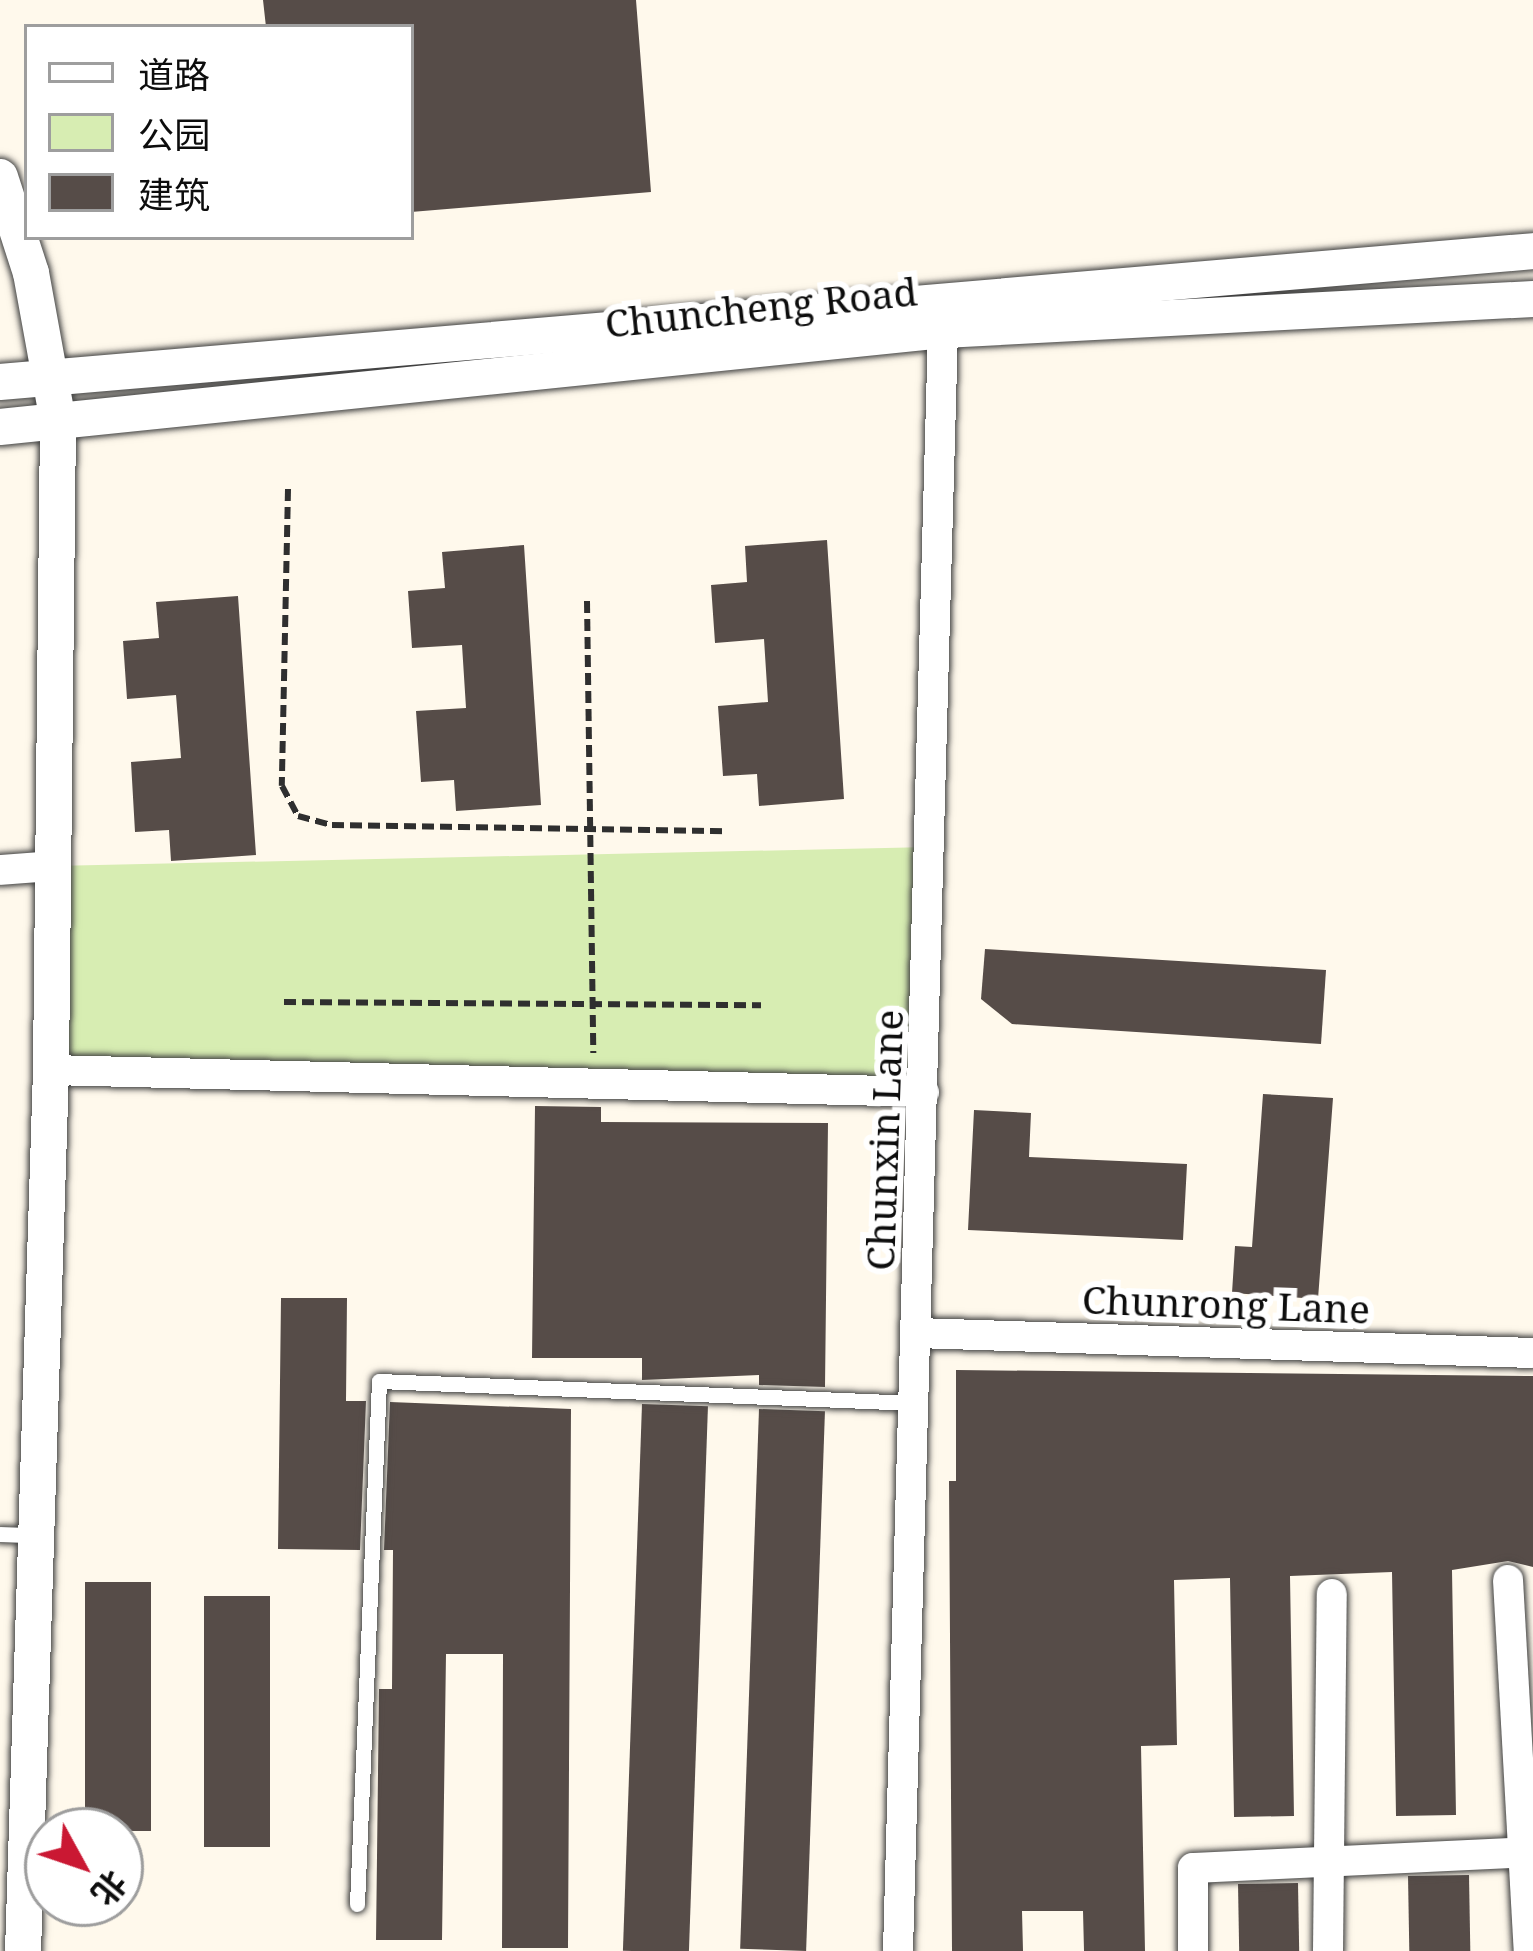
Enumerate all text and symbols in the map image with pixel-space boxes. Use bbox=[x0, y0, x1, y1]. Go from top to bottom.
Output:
legend bbox=[24, 24, 414, 240]
text: 道路 bbox=[138, 50, 210, 99]
text: 公园 bbox=[138, 110, 210, 159]
text: 建筑 bbox=[138, 170, 210, 219]
street label: Chuncheng Road bbox=[603, 267, 919, 347]
street label: Chunxin Lane bbox=[856, 1009, 912, 1271]
street label: Chunrong Lane bbox=[1081, 1276, 1371, 1332]
north arrow bbox=[24, 1807, 144, 1927]
text: 北 bbox=[82, 1861, 138, 1916]

